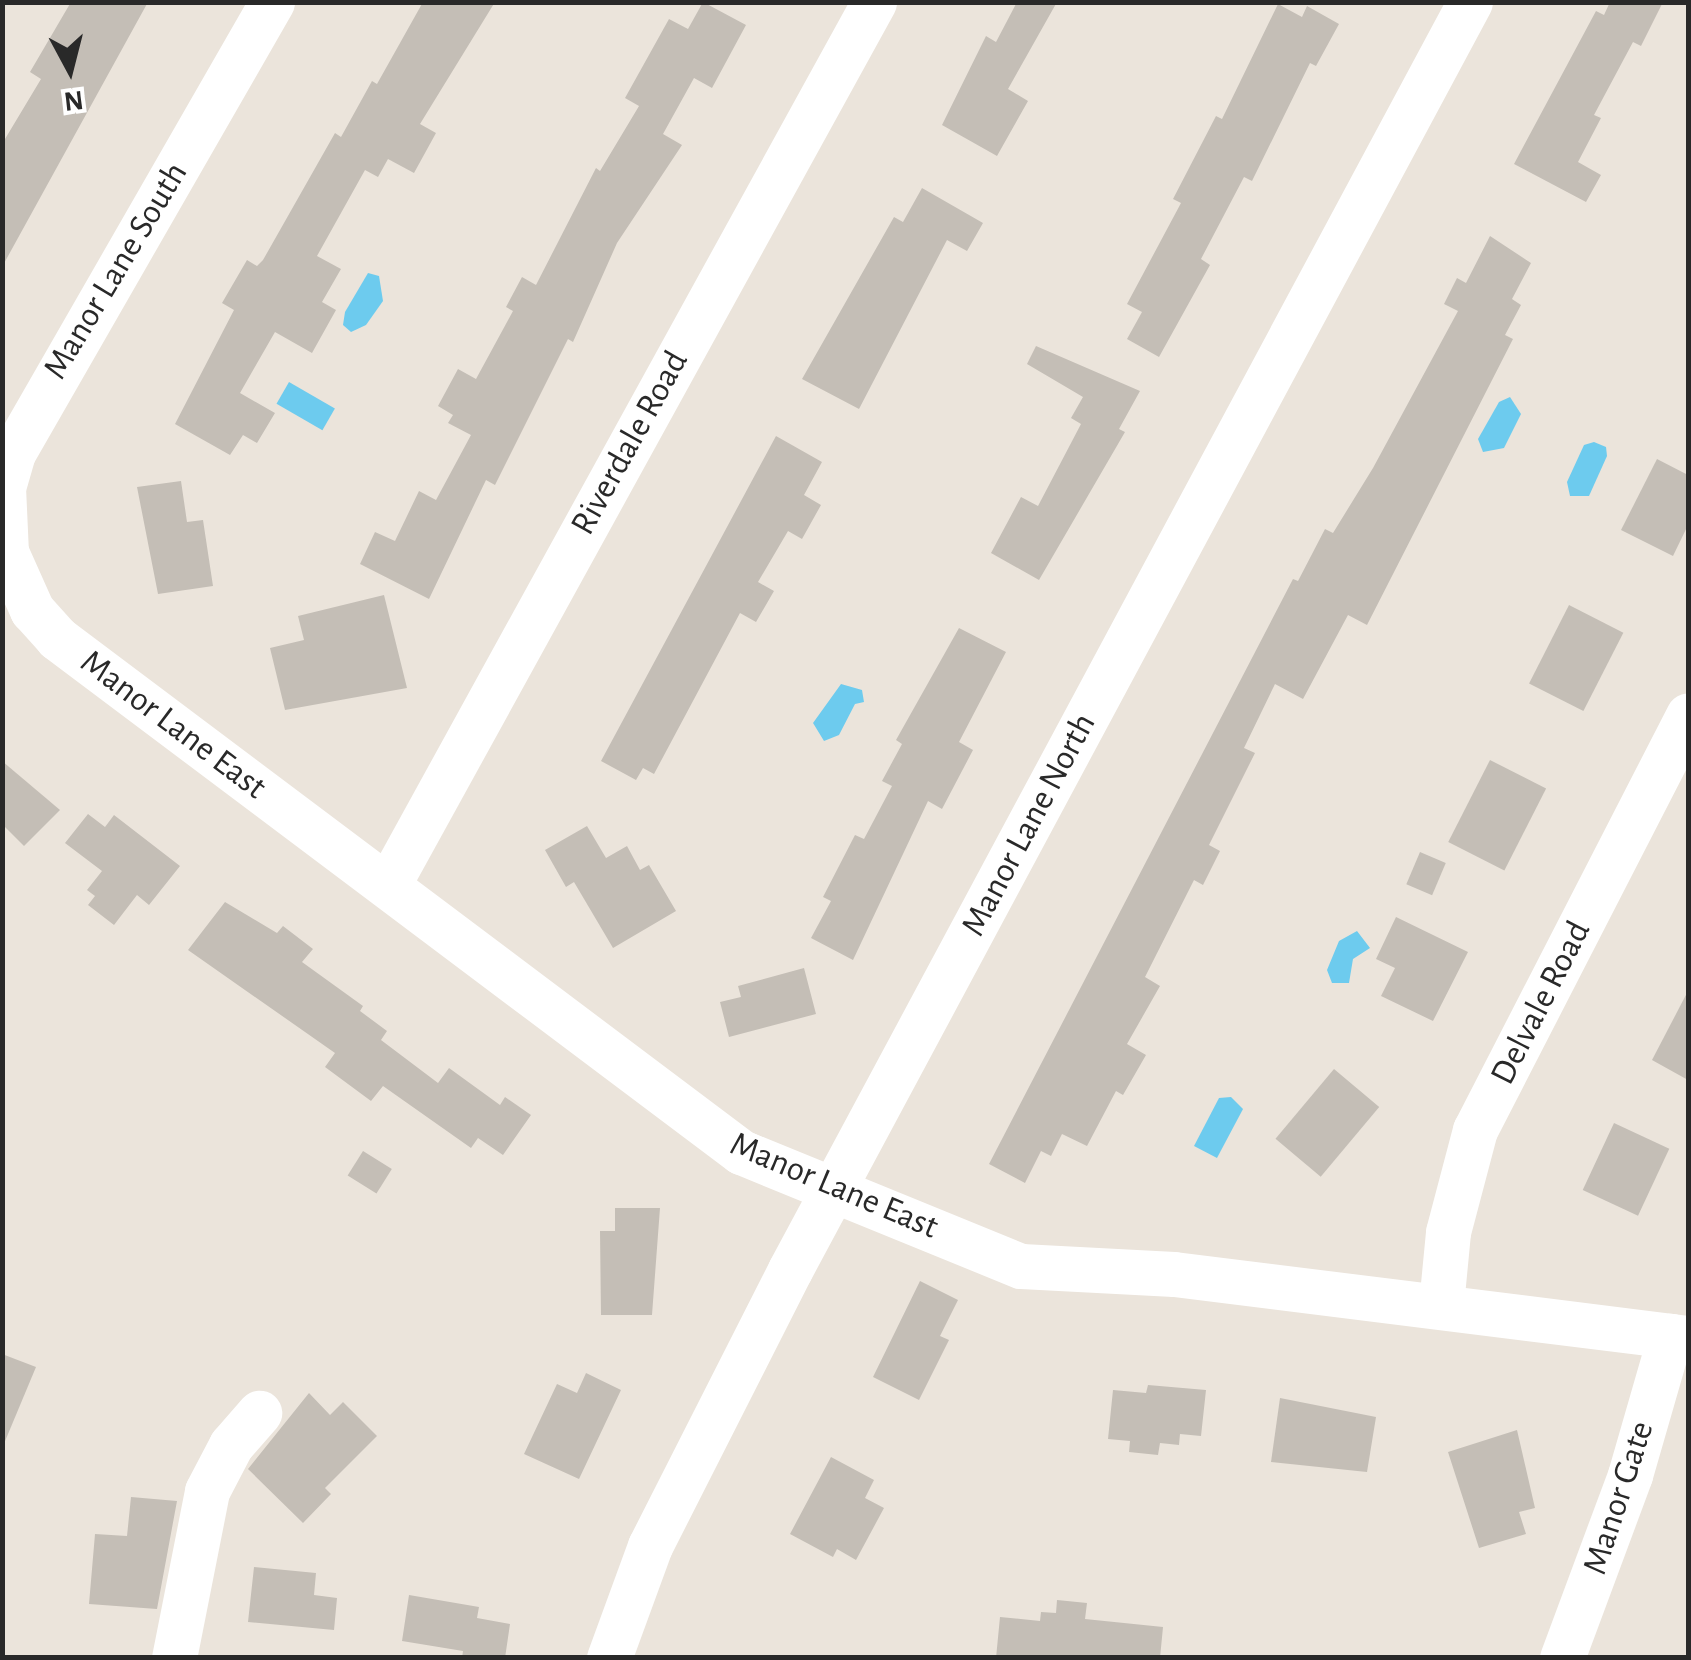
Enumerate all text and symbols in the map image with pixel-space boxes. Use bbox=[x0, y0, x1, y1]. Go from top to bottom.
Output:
north arrow bbox=[20, 20, 120, 120]
text: N bbox=[62, 85, 85, 115]
street label: Manor Lane South bbox=[35, 155, 197, 387]
street label: Riverdale Road bbox=[562, 344, 698, 542]
street label: Manor Lane East bbox=[72, 641, 274, 809]
street label: Manor Lane North bbox=[953, 706, 1105, 944]
street label: Delvale Road bbox=[1482, 914, 1600, 1092]
street label: Manor Lane East bbox=[724, 1123, 944, 1249]
street label: Manor Gate bbox=[1575, 1416, 1663, 1580]

